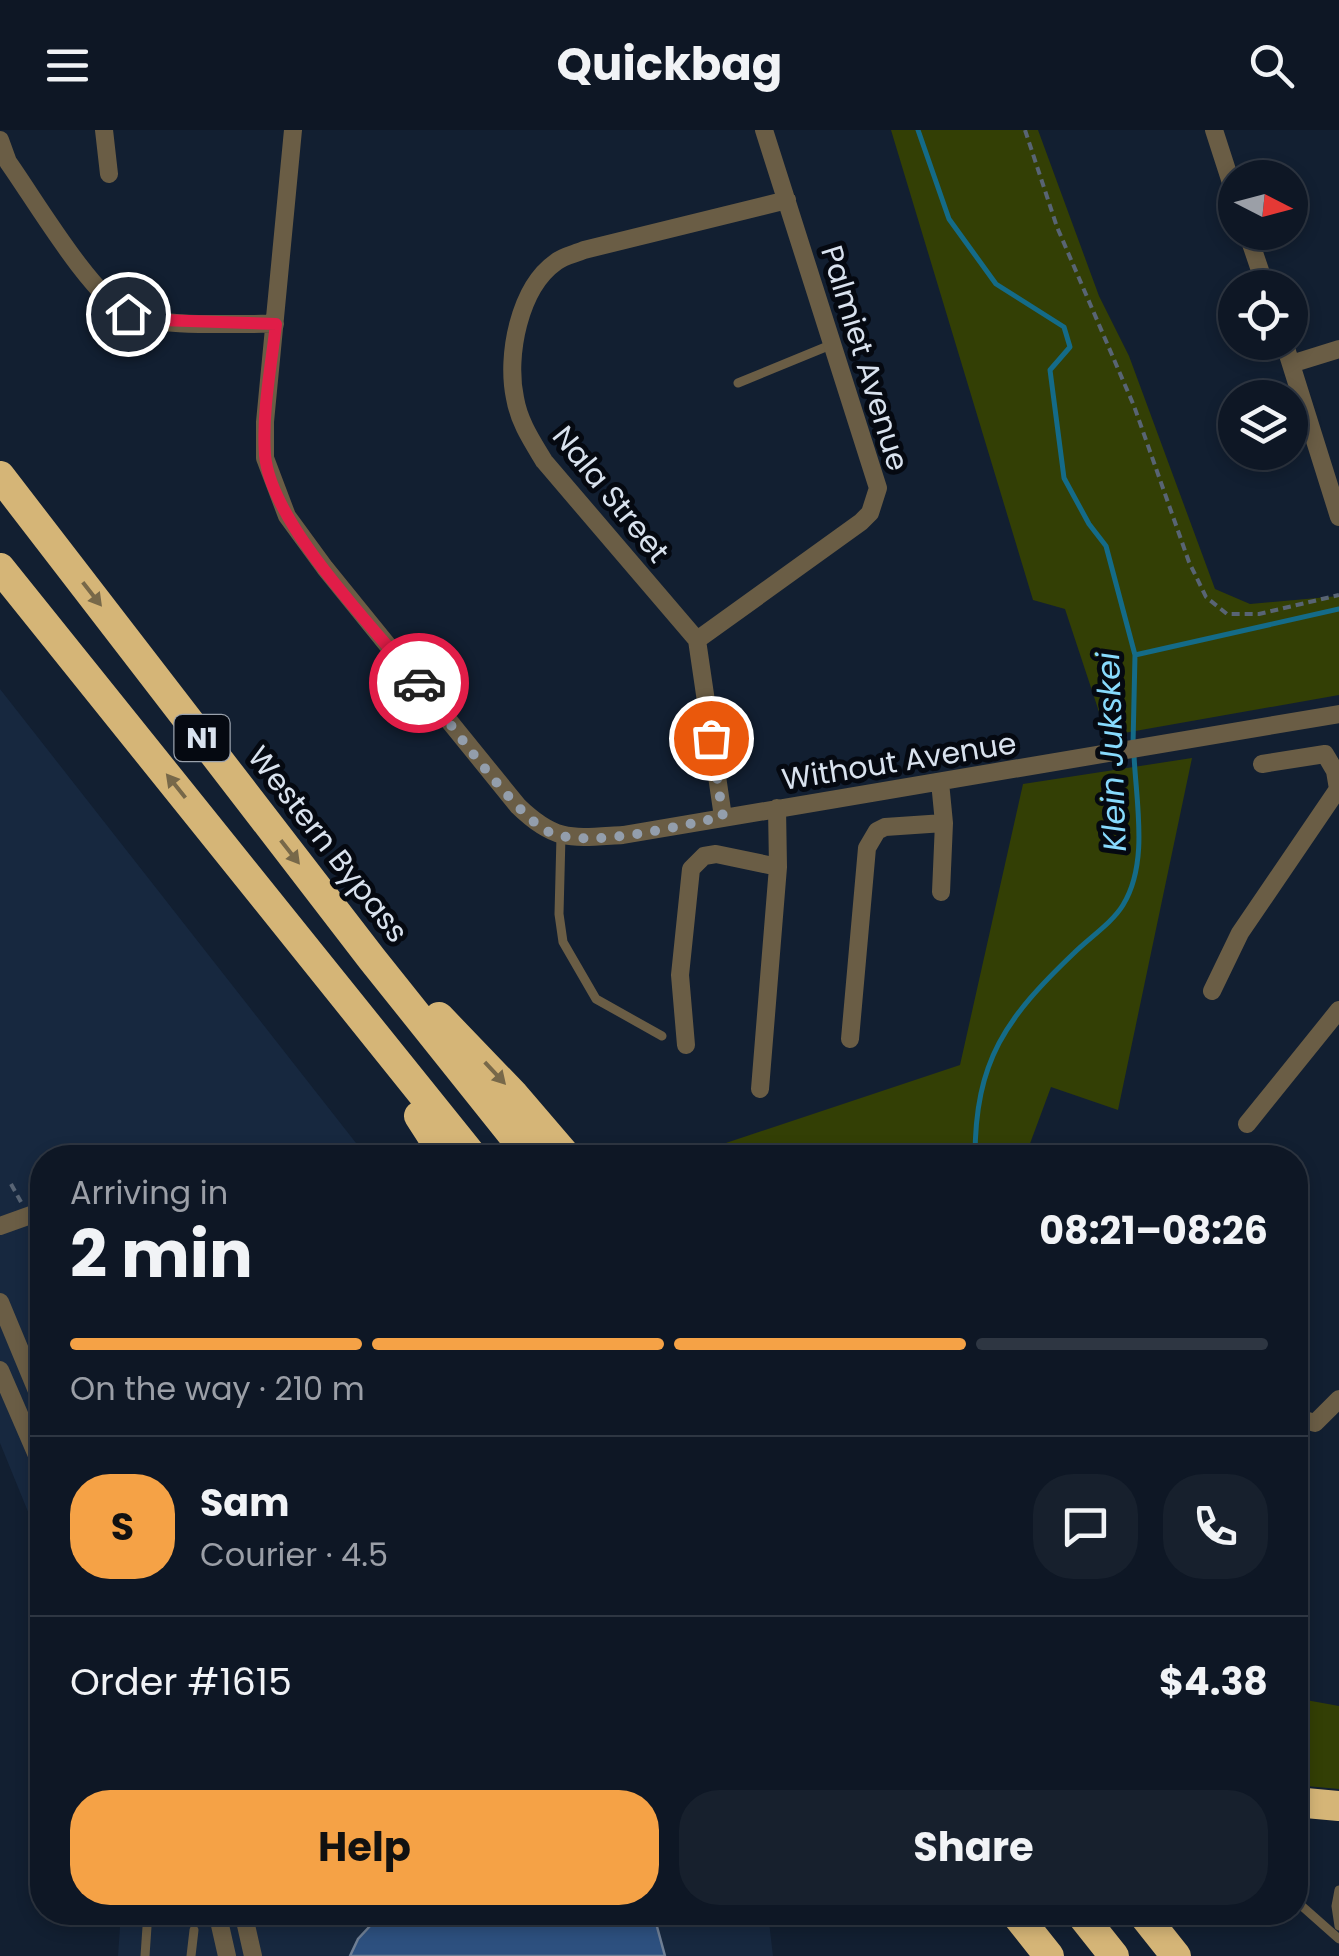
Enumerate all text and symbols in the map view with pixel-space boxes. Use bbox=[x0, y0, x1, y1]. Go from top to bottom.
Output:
text: Quickbag bbox=[557, 33, 782, 96]
icon: menu bbox=[40, 38, 95, 93]
icon: search bbox=[1244, 38, 1299, 93]
north arrow bbox=[1218, 160, 1308, 250]
map controls bbox=[1218, 160, 1308, 470]
street label: Palmiet Avenue bbox=[810, 240, 920, 476]
button: locate bbox=[1218, 270, 1308, 360]
pin bbox=[86, 272, 171, 357]
icon: home bbox=[101, 287, 156, 342]
button: layers bbox=[1218, 380, 1308, 470]
street label: Nala Street bbox=[542, 416, 680, 572]
one-way arrow bbox=[81, 581, 102, 607]
courier bbox=[369, 633, 469, 733]
water label: Klein Jukskei bbox=[1085, 650, 1137, 853]
icon: car bbox=[392, 656, 447, 711]
pin bbox=[669, 696, 754, 781]
icon: bag bbox=[684, 711, 739, 766]
road number: N1 bbox=[174, 715, 230, 761]
street label: Without Avenue bbox=[779, 721, 1019, 801]
street label: Western Bypass bbox=[238, 737, 418, 951]
one-way arrow bbox=[166, 774, 187, 799]
one-way arrow bbox=[279, 839, 299, 865]
one-way arrow bbox=[483, 1061, 506, 1085]
text: Arriving in bbox=[70, 1170, 228, 1215]
text: 08:21–08:26 bbox=[1039, 1204, 1268, 1257]
text: 2 min bbox=[70, 1209, 253, 1300]
text: On the way · 210 m bbox=[70, 1366, 365, 1411]
button: chat bbox=[1033, 1474, 1138, 1579]
button: phone bbox=[1163, 1474, 1268, 1579]
text: Sam bbox=[200, 1476, 289, 1529]
text: S bbox=[111, 1500, 134, 1553]
text: Courier · 4.5 bbox=[200, 1532, 388, 1577]
text: Order #1615 bbox=[70, 1655, 292, 1708]
text: $4.38 bbox=[1159, 1655, 1268, 1708]
button: Help bbox=[70, 1790, 659, 1905]
button: Share bbox=[679, 1790, 1268, 1905]

